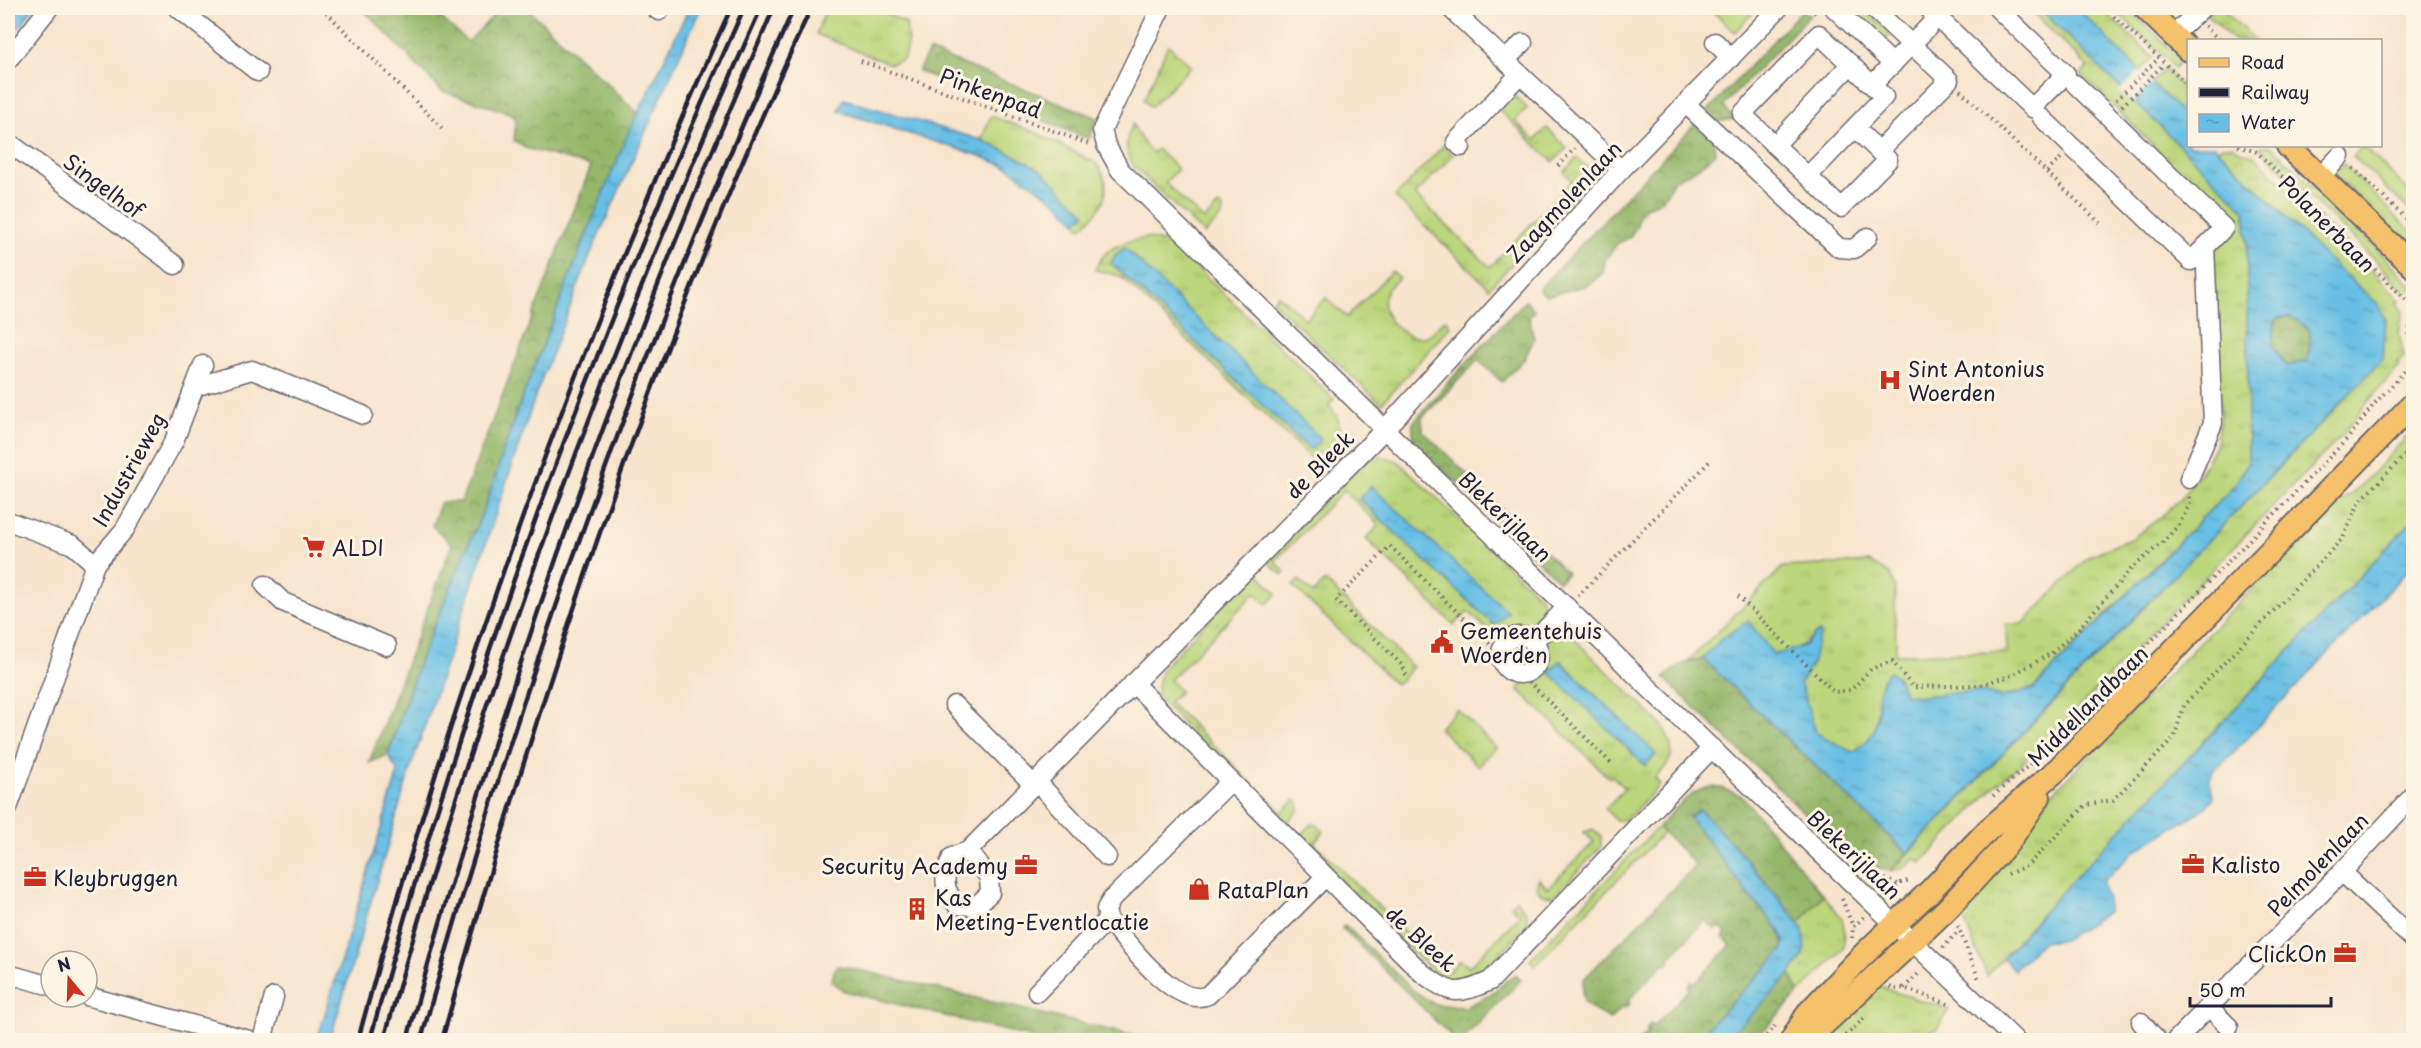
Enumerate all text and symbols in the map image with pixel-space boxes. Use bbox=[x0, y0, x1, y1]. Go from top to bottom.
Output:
legend bbox=[2187, 39, 2382, 147]
text: Road bbox=[2241, 48, 2285, 75]
street label: Pinkenpad bbox=[936, 59, 1046, 125]
text: Railway bbox=[2241, 78, 2309, 105]
text: Water bbox=[2241, 108, 2296, 135]
street label: Zaagmolenlaan bbox=[1498, 133, 1628, 269]
street label: Singelhof bbox=[57, 145, 152, 226]
street label: Polanerbaan bbox=[2272, 167, 2384, 279]
place label: Sint Antonius Woerden bbox=[1908, 352, 2044, 408]
hospital icon: Sint Antonius Woerden bbox=[1877, 367, 1903, 393]
street label: Industrieweg bbox=[83, 406, 173, 532]
street label: de Bleek bbox=[1277, 422, 1361, 506]
street label: Blekerijlaan bbox=[1452, 463, 1560, 569]
place label: ALDI bbox=[332, 531, 384, 563]
supermarket icon: ALDI bbox=[301, 534, 327, 560]
place label: Gemeentehuis Woerden bbox=[1460, 614, 1602, 670]
public building icon: Gemeentehuis Woerden bbox=[1429, 629, 1455, 655]
street label: Middellandbaan bbox=[2019, 637, 2155, 773]
street label: Blekerijlaan bbox=[1801, 802, 1909, 906]
street label: Pelmolenlaan bbox=[2259, 805, 2375, 923]
place label: Kalisto bbox=[2211, 848, 2280, 880]
place label: Security Academy bbox=[821, 849, 1008, 881]
office icon: Kalisto bbox=[2180, 851, 2206, 877]
office icon: Security Academy bbox=[1013, 852, 1039, 878]
place label: Kleybruggen bbox=[53, 861, 179, 893]
office icon: Kleybruggen bbox=[22, 864, 48, 890]
place label: RataPlan bbox=[1217, 873, 1309, 905]
shop icon: RataPlan bbox=[1186, 876, 1212, 902]
place label: Kas Meeting-Eventlocatie bbox=[935, 881, 1149, 937]
building icon: Kas Meeting-Eventlocatie bbox=[904, 896, 930, 922]
street label: de Bleek bbox=[1379, 897, 1465, 979]
place label: ClickOn bbox=[2248, 937, 2327, 969]
office icon: ClickOn bbox=[2332, 940, 2358, 966]
north arrow bbox=[39, 949, 99, 1009]
text: N bbox=[54, 950, 74, 977]
scale bar bbox=[2190, 970, 2331, 1008]
text: 50 m bbox=[2199, 976, 2246, 1003]

